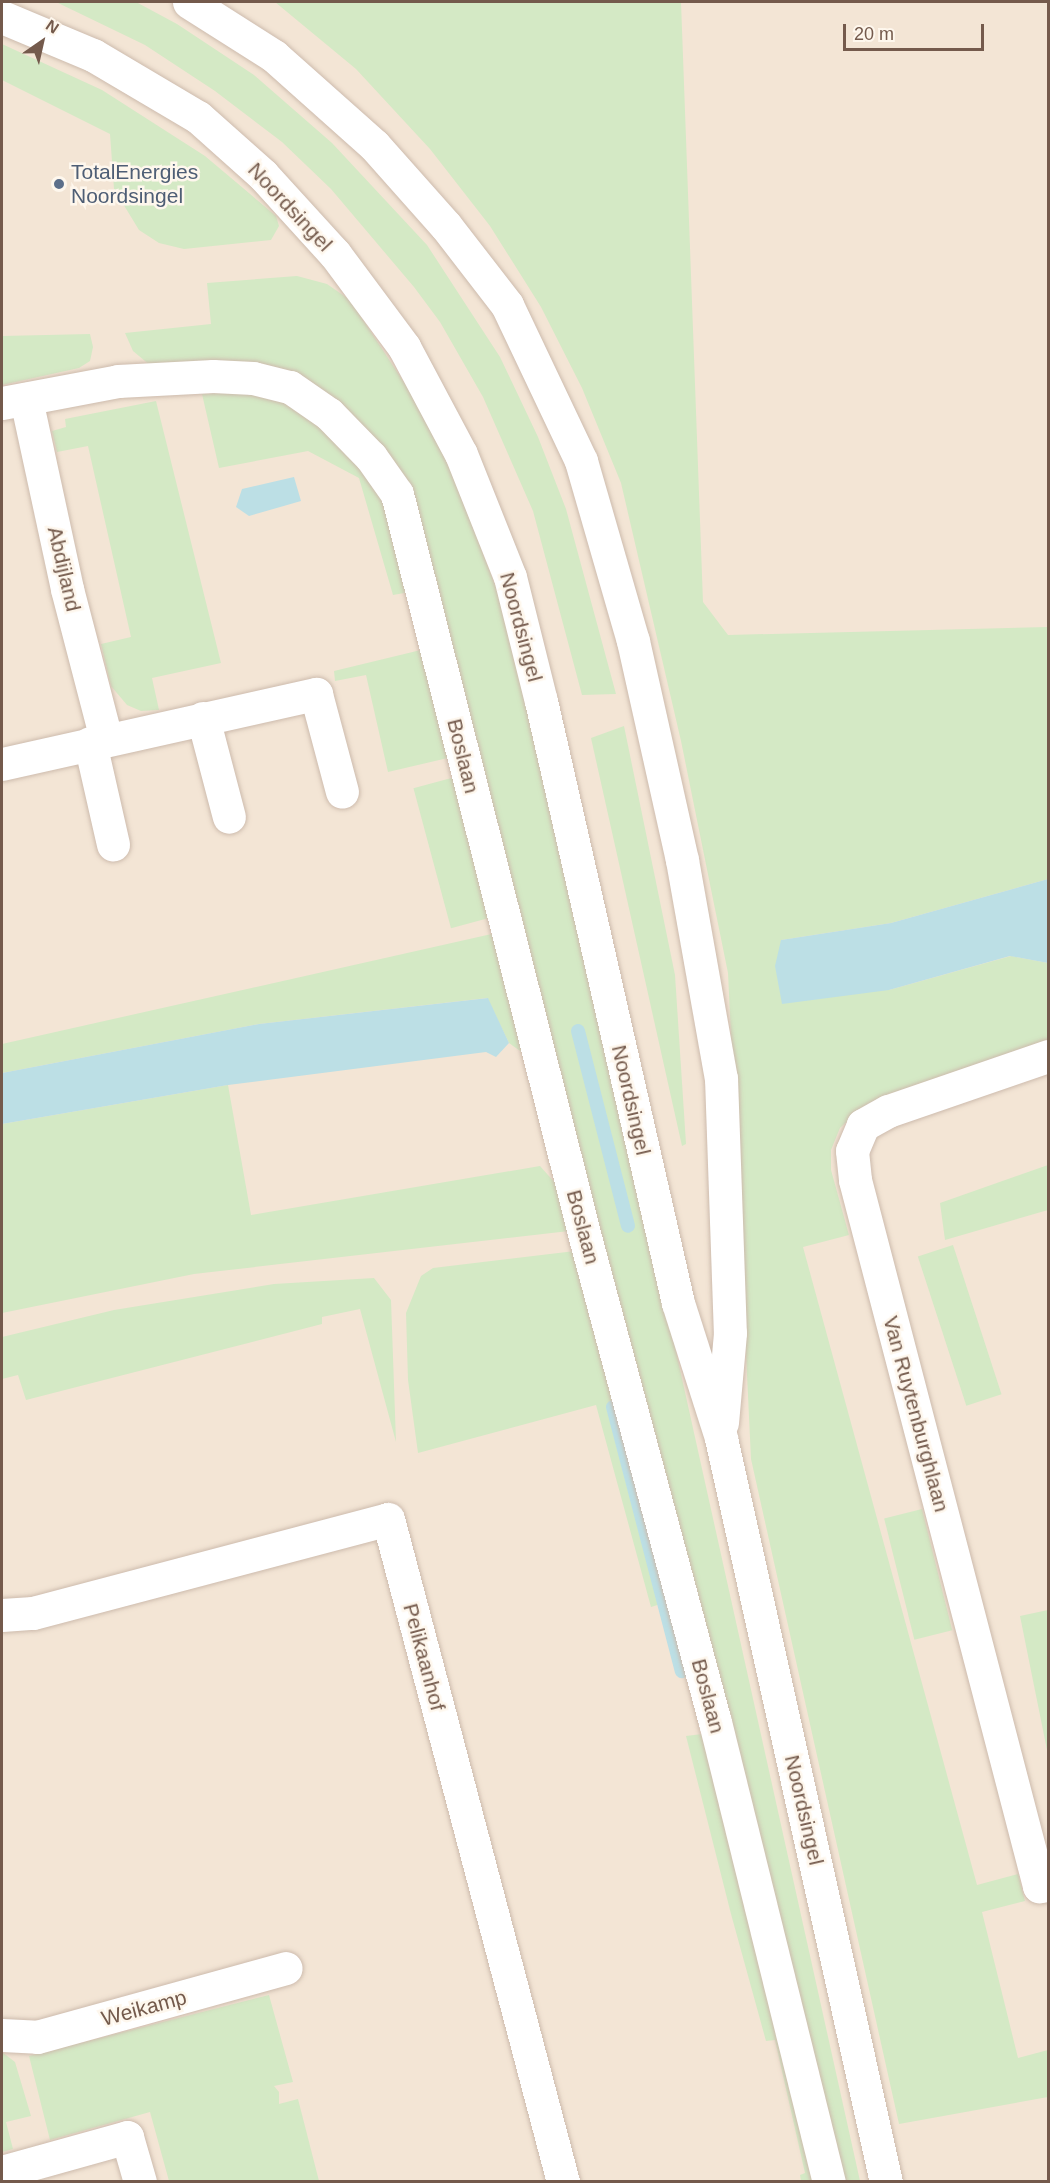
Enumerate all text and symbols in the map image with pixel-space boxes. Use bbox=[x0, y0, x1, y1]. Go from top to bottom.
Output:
north arrow bbox=[12, 12, 72, 72]
scale bar bbox=[846, 12, 987, 50]
text: N bbox=[43, 16, 62, 37]
text: 20 m bbox=[854, 24, 894, 44]
street label: Noordsingel bbox=[243, 157, 337, 257]
place label: TotalEnergies Noordsingel bbox=[71, 159, 198, 209]
marker: TotalEnergies Noordsingel bbox=[52, 177, 66, 191]
street label: Abdijland bbox=[42, 524, 86, 614]
street label: Noordsingel bbox=[494, 570, 548, 684]
street label: Boslaan bbox=[442, 716, 484, 796]
street label: Noordsingel bbox=[606, 1043, 656, 1157]
street label: Boslaan bbox=[561, 1187, 605, 1267]
street label: Van Ruytenburghlaan bbox=[878, 1313, 954, 1515]
street label: Pelikaanhof bbox=[398, 1601, 450, 1713]
street label: Boslaan bbox=[686, 1656, 730, 1736]
street label: Noordsingel bbox=[779, 1753, 829, 1867]
street label: Weikamp bbox=[99, 1985, 189, 2031]

